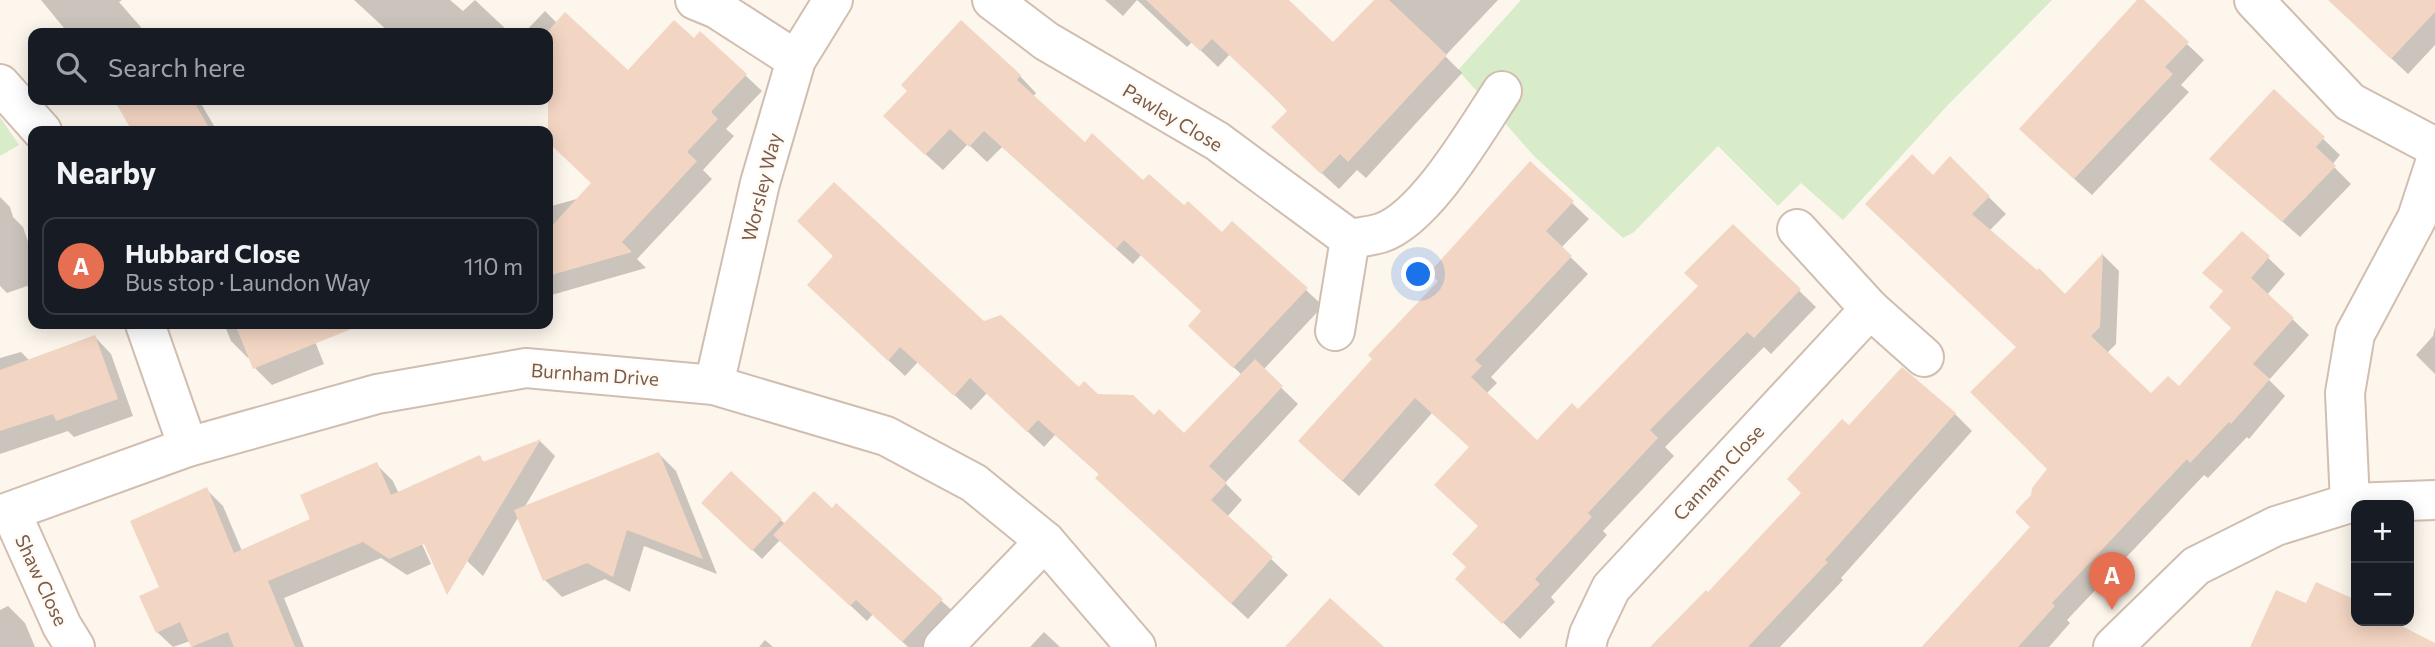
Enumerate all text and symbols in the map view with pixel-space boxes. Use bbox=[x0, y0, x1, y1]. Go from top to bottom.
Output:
search box bbox=[28, 28, 553, 105]
icon: search bbox=[52, 48, 90, 86]
text: Search here bbox=[108, 51, 246, 82]
street label: Pawley Close bbox=[1119, 78, 1227, 156]
street label: Worsley Way bbox=[736, 130, 786, 244]
text: Nearby bbox=[56, 153, 156, 190]
text: Hubbard Close bbox=[125, 237, 300, 268]
text: A bbox=[73, 252, 89, 280]
text: 110 m bbox=[464, 252, 523, 280]
your location bbox=[1401, 257, 1435, 291]
text: Bus stop · Laundon Way bbox=[125, 268, 371, 296]
street label: Burnham Drive bbox=[530, 358, 660, 390]
street label: Cannam Close bbox=[1668, 419, 1768, 525]
map controls bbox=[2351, 500, 2414, 626]
button: + bbox=[2351, 500, 2414, 563]
street label: Shaw Close bbox=[11, 531, 73, 629]
pin: A bbox=[2089, 552, 2135, 610]
button: − bbox=[2351, 563, 2414, 626]

